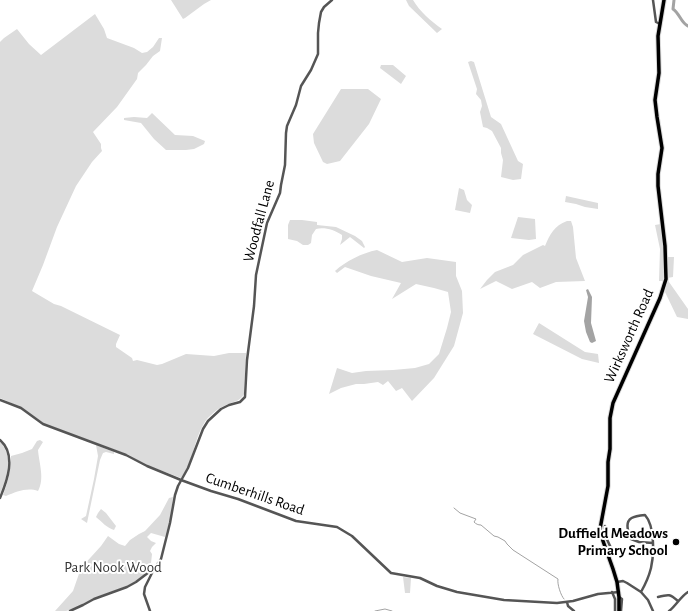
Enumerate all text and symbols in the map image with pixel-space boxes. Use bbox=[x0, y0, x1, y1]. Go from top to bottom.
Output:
street label: Woodfall Lane bbox=[239, 178, 279, 264]
street label: Wirksworth Road bbox=[600, 286, 658, 386]
street label: Cumberhills Road bbox=[203, 469, 307, 519]
place label: Duffield Meadows Primary School bbox=[558, 524, 668, 559]
marker: Duffield Meadows Primary School bbox=[671, 537, 681, 547]
park label: Park Nook Wood bbox=[64, 558, 162, 576]

